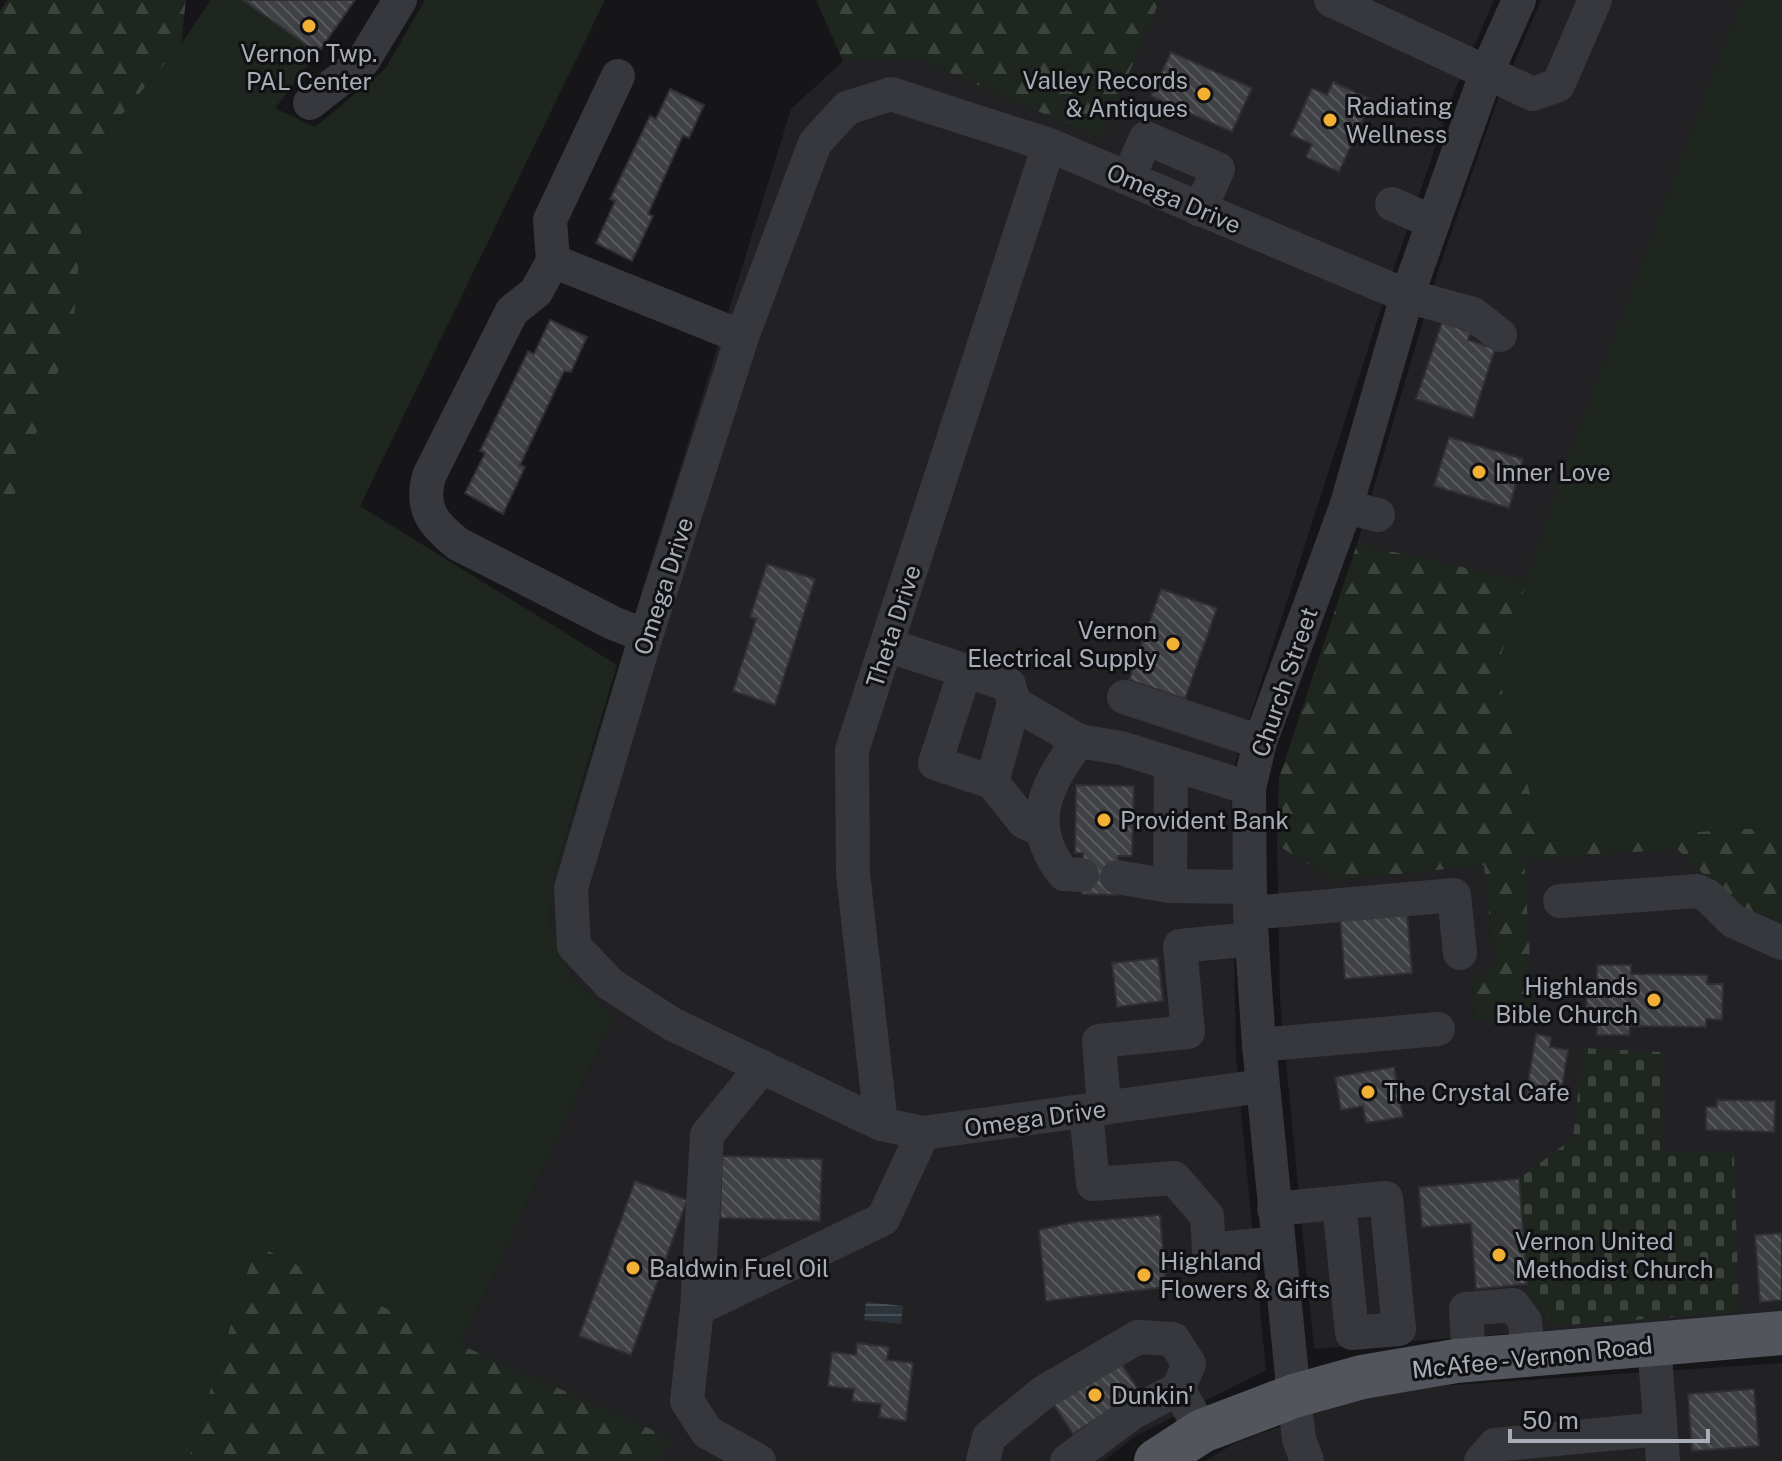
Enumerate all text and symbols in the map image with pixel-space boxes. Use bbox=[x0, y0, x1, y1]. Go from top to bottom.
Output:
marker: Vernon Twp. PAL Center bbox=[300, 17, 318, 35]
place label: Vernon Twp. PAL Center bbox=[241, 39, 377, 95]
place label: Valley Records & Antiques bbox=[1022, 66, 1188, 122]
marker: Valley Records & Antiques bbox=[1195, 85, 1213, 103]
place label: Radiating Wellness bbox=[1346, 92, 1453, 148]
marker: Radiating Wellness bbox=[1321, 111, 1339, 129]
street label: Omega Drive bbox=[1103, 157, 1245, 239]
place label: Inner Love bbox=[1495, 458, 1610, 486]
marker: Inner Love bbox=[1470, 463, 1488, 481]
street label: Omega Drive bbox=[628, 514, 698, 658]
street label: Theta Drive bbox=[860, 561, 926, 691]
street label: Church Street bbox=[1245, 604, 1323, 760]
place label: Vernon Electrical Supply bbox=[967, 616, 1157, 672]
marker: Vernon Electrical Supply bbox=[1164, 635, 1182, 653]
place label: Provident Bank bbox=[1120, 806, 1289, 834]
marker: Provident Bank bbox=[1095, 811, 1113, 829]
place label: Highlands Bible Church bbox=[1495, 972, 1638, 1028]
marker: Highlands Bible Church bbox=[1645, 991, 1663, 1009]
place label: The Crystal Cafe bbox=[1384, 1078, 1570, 1106]
marker: The Crystal Cafe bbox=[1359, 1083, 1377, 1101]
street label: Omega Drive bbox=[962, 1094, 1108, 1142]
place label: Vernon United Methodist Church bbox=[1515, 1227, 1714, 1283]
marker: Vernon United Methodist Church bbox=[1490, 1246, 1508, 1264]
place label: Highland Flowers & Gifts bbox=[1160, 1247, 1330, 1303]
place label: Baldwin Fuel Oil bbox=[649, 1254, 829, 1282]
marker: Baldwin Fuel Oil bbox=[624, 1259, 642, 1277]
marker: Highland Flowers & Gifts bbox=[1135, 1266, 1153, 1284]
street label: McAfee - Vernon Road bbox=[1410, 1330, 1654, 1384]
place label: Dunkin' bbox=[1111, 1381, 1194, 1409]
marker: Dunkin' bbox=[1086, 1386, 1104, 1404]
scale bar bbox=[1510, 1393, 1708, 1443]
text: 50 m bbox=[1522, 1406, 1579, 1434]

